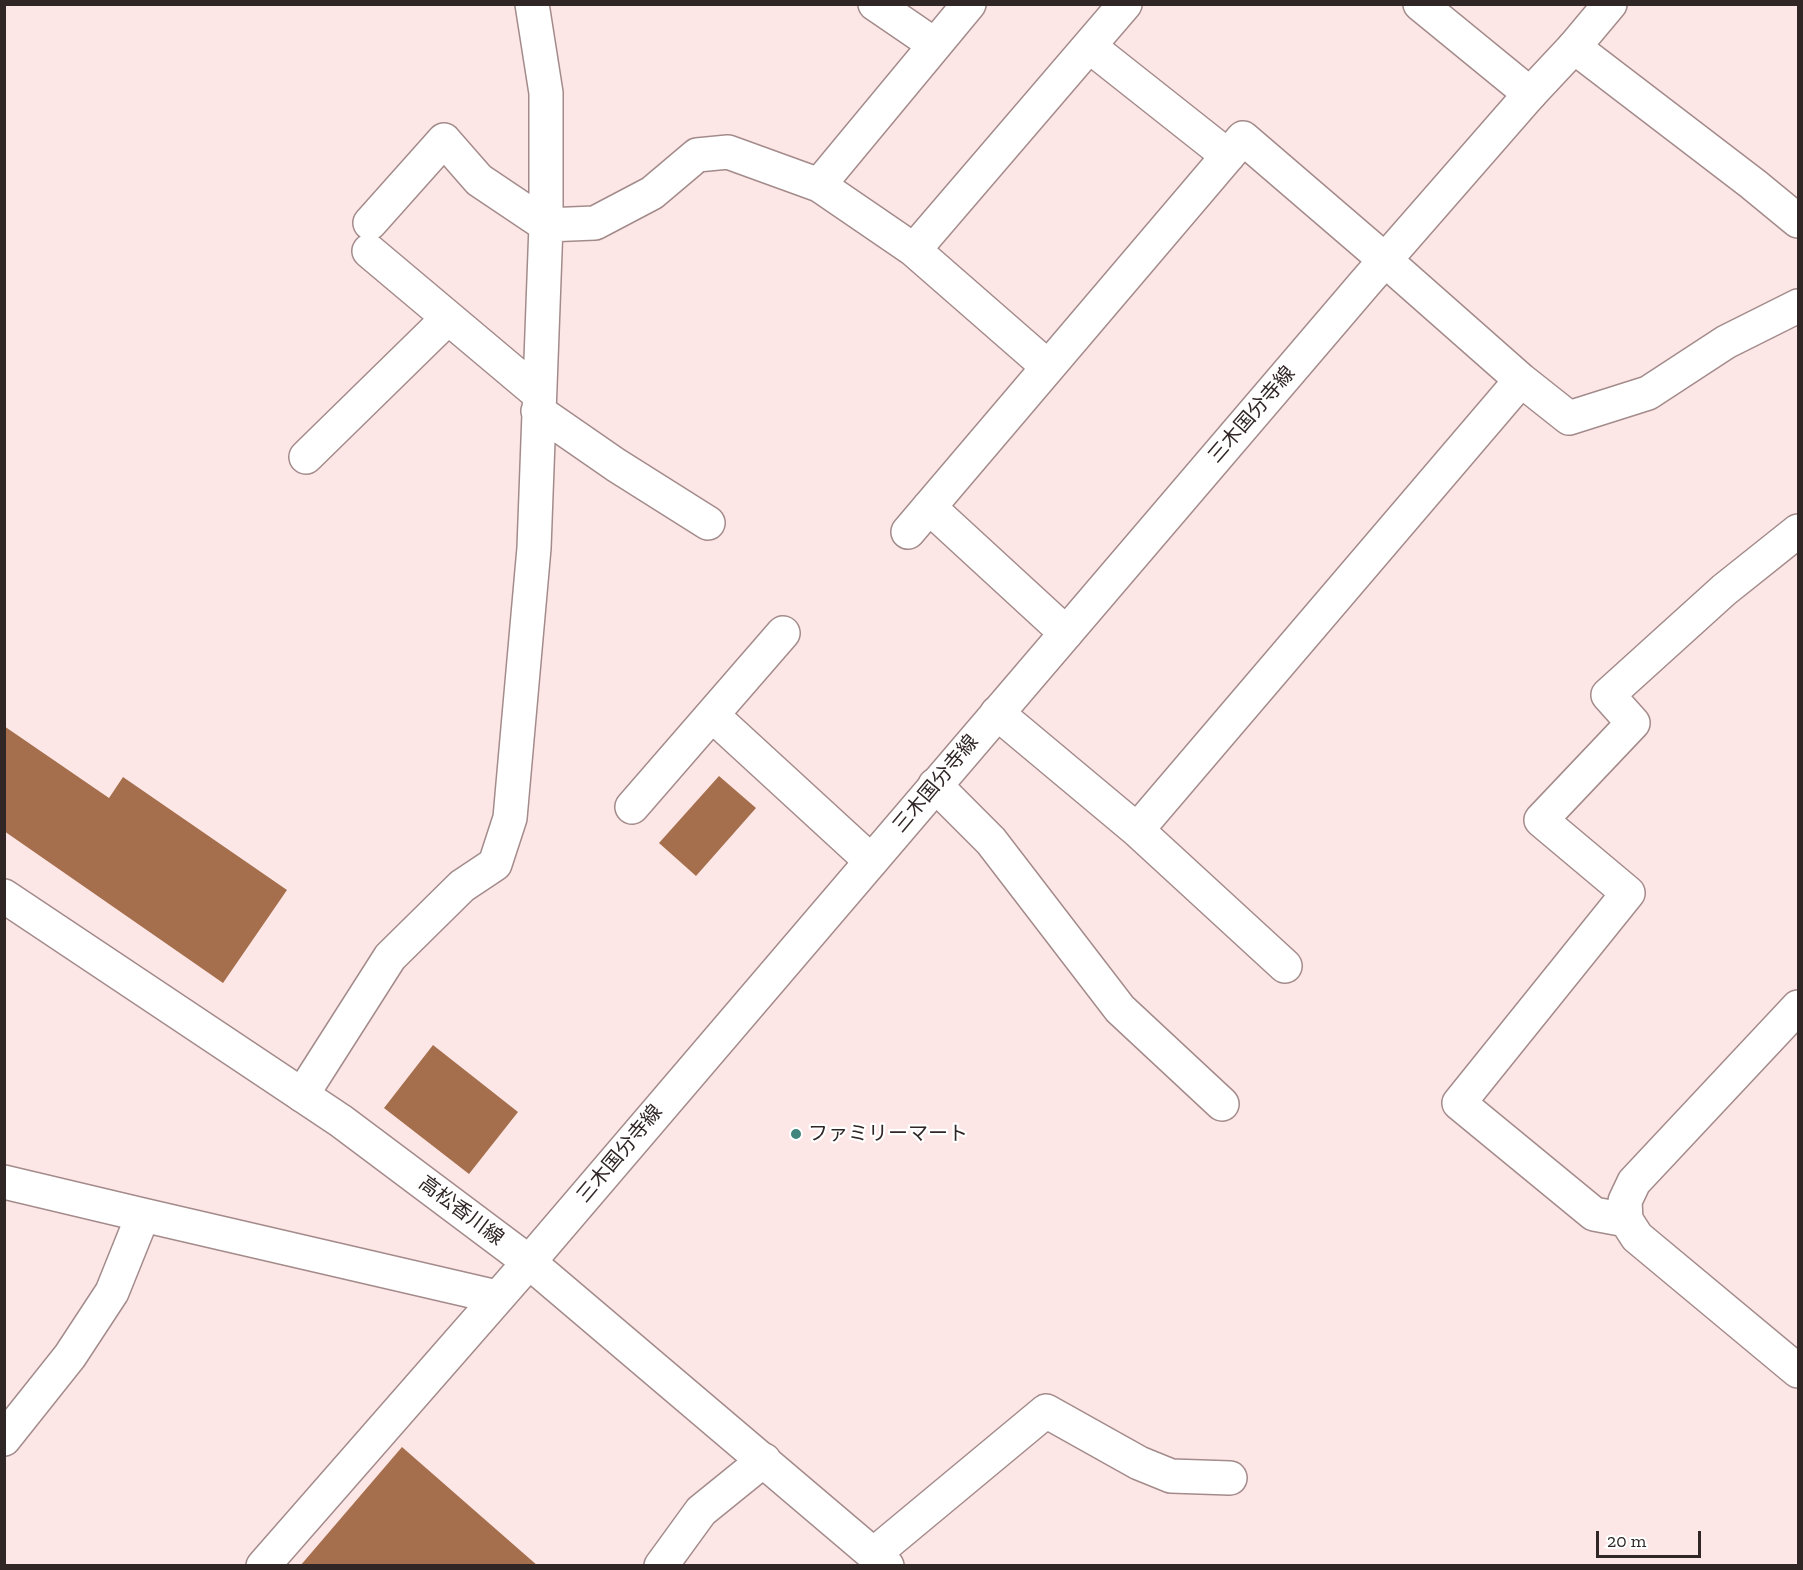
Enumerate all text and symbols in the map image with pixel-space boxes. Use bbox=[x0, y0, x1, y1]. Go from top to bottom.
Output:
street label: 三木国分寺線 bbox=[1204, 362, 1300, 468]
street label: 三木国分寺線 bbox=[888, 730, 984, 838]
street label: 三木国分寺線 bbox=[572, 1100, 668, 1208]
place label: ファミリーマート bbox=[808, 1122, 968, 1146]
marker: ファミリーマート bbox=[789, 1127, 803, 1141]
street label: 高松香川線 bbox=[414, 1171, 508, 1251]
scale bar bbox=[1599, 1519, 1704, 1557]
text: 20 m bbox=[1607, 1530, 1646, 1552]

